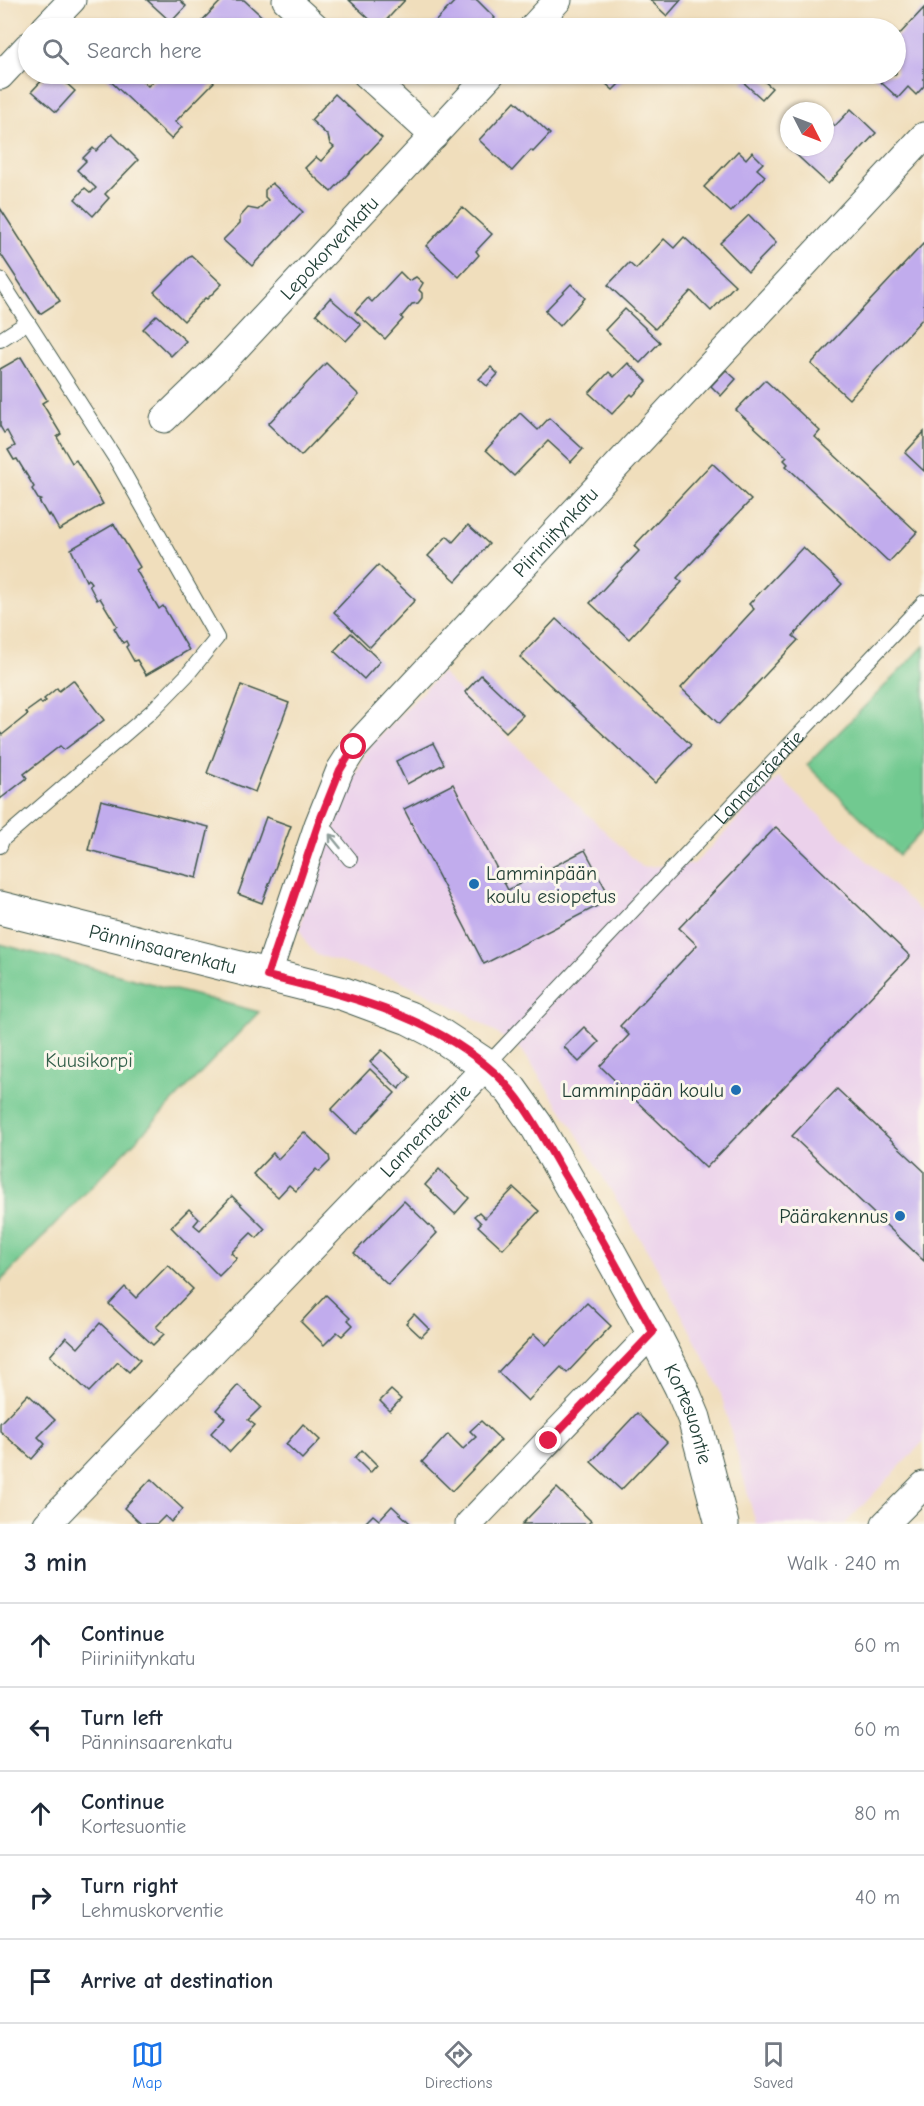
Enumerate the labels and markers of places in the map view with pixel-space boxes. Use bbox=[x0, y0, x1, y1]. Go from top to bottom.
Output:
place label: Lamminpään koulu esiopetus bbox=[486, 862, 616, 908]
marker: Lamminpään koulu esiopetus bbox=[467, 877, 481, 891]
place label: Lamminpään koulu bbox=[562, 1079, 724, 1102]
marker: Lamminpään koulu bbox=[729, 1083, 743, 1097]
place label: Päärakennus bbox=[779, 1205, 888, 1228]
marker: Päärakennus bbox=[893, 1209, 907, 1223]

